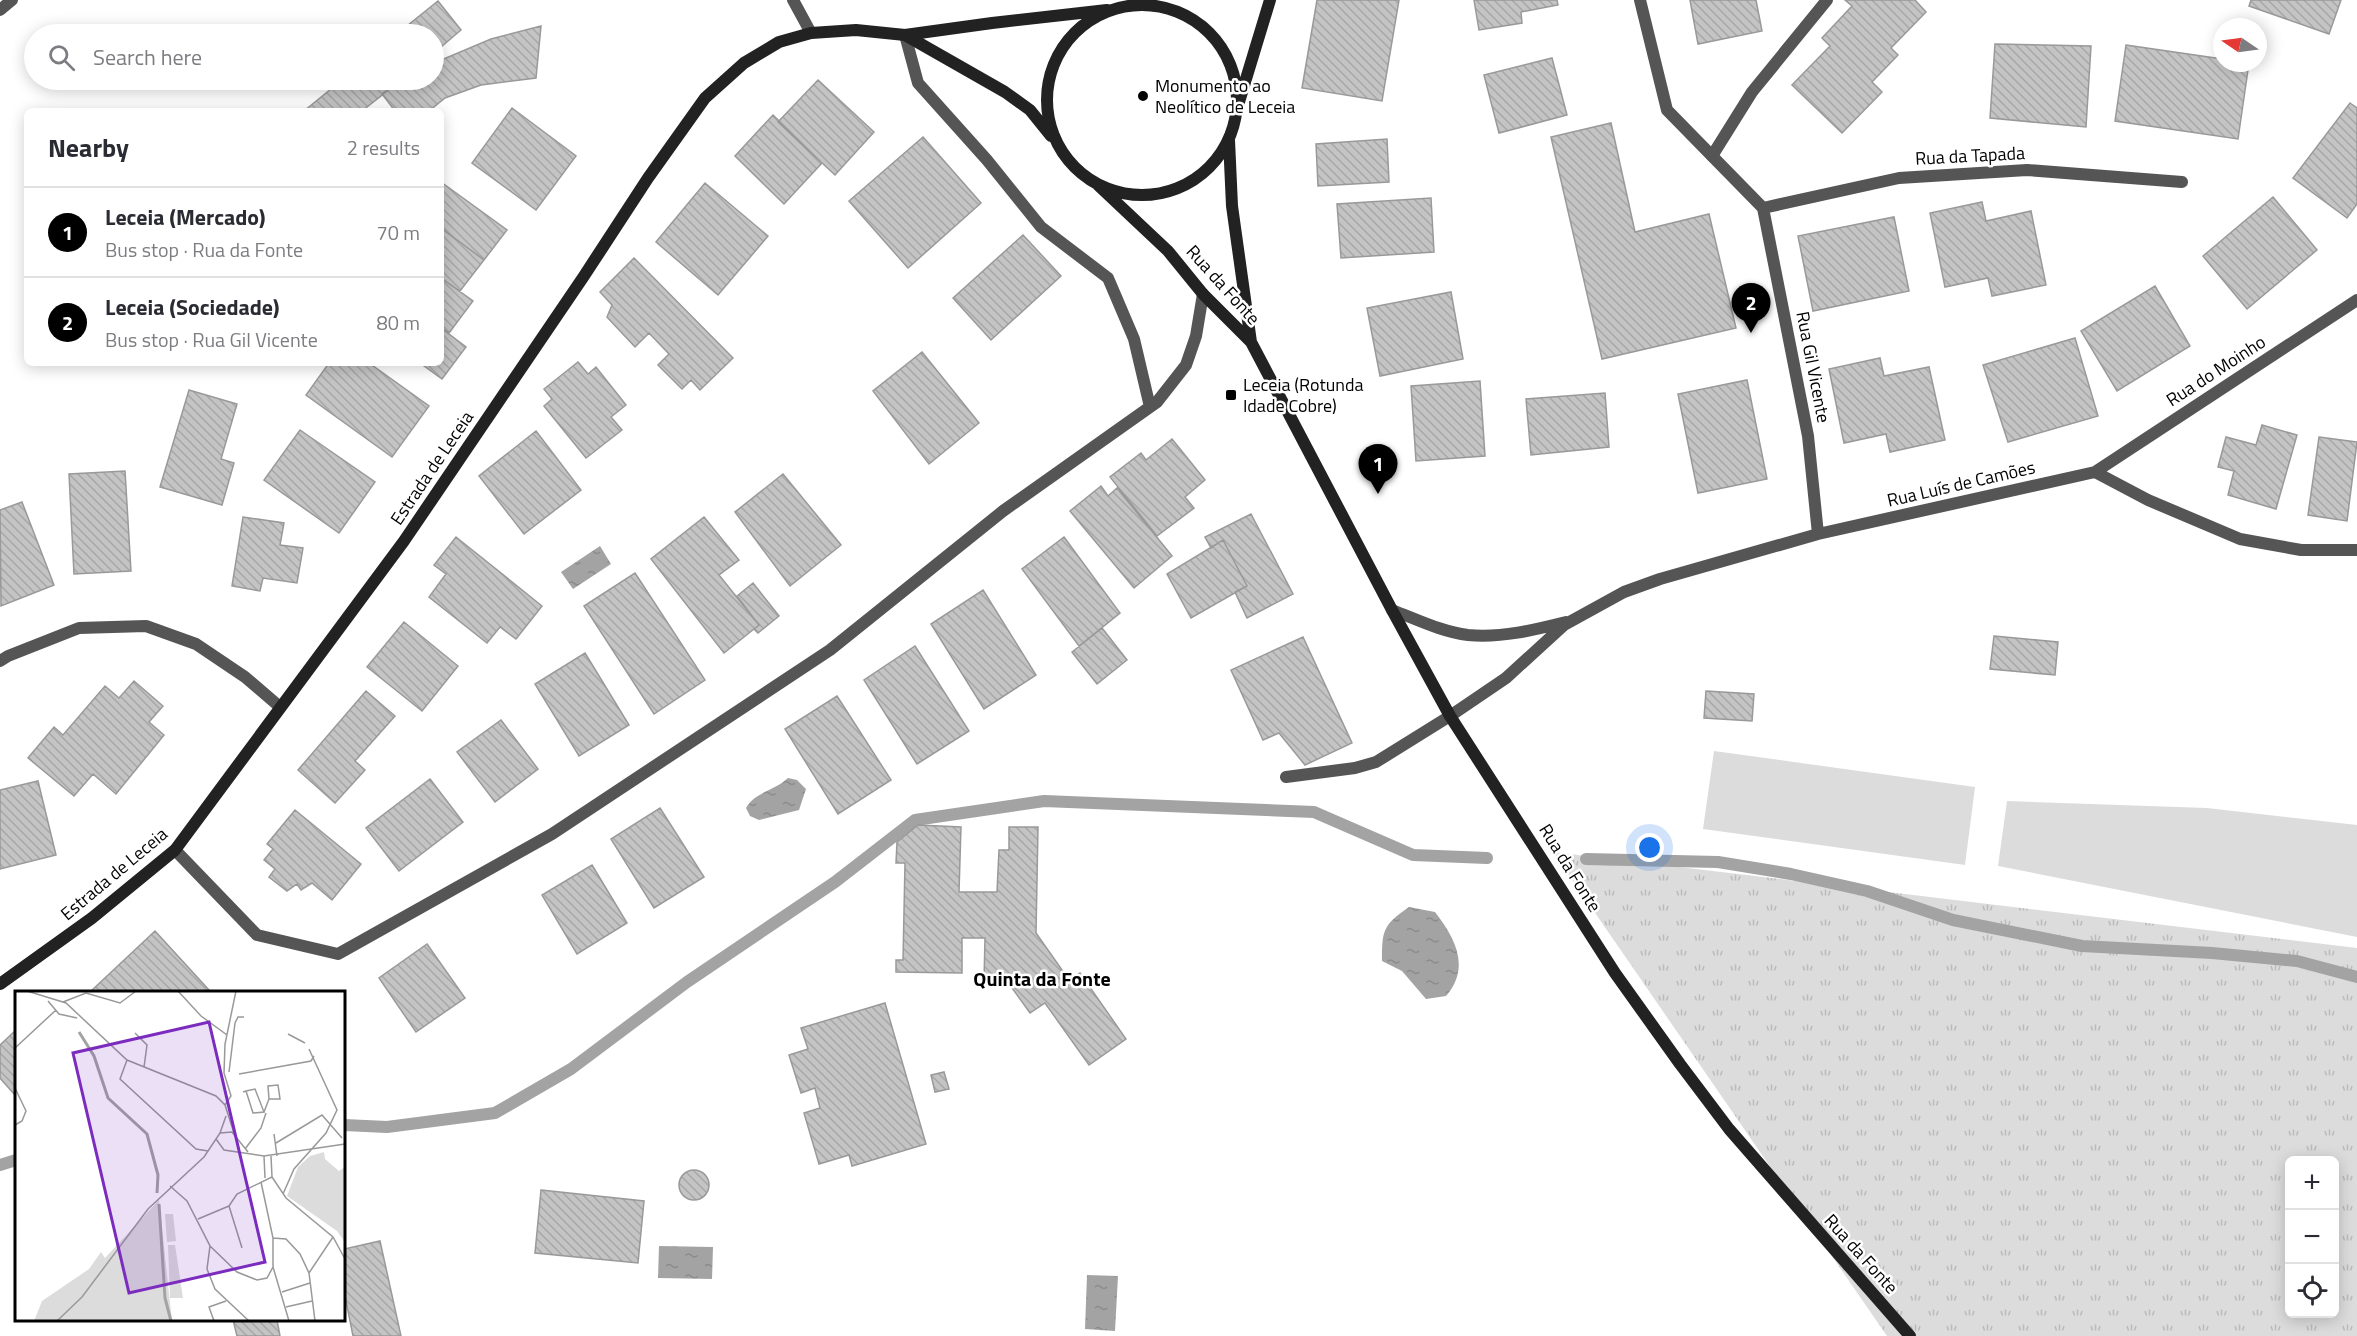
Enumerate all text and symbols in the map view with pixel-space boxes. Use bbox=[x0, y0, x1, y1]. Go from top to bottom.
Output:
north arrow bbox=[2213, 18, 2267, 72]
search box bbox=[24, 24, 444, 90]
text: Search here bbox=[93, 40, 202, 74]
icon: search bbox=[45, 41, 78, 74]
place label: Monumento ao Neolítico de Leceia bbox=[1155, 72, 1295, 120]
marker: Monumento ao Neolítico de Leceia bbox=[1136, 89, 1150, 103]
text: Nearby bbox=[48, 128, 129, 167]
text: 2 results bbox=[347, 132, 420, 163]
street label: Rua da Tapada bbox=[1914, 139, 2026, 172]
text: Leceia (Mercado) bbox=[105, 200, 265, 234]
text: 1 bbox=[62, 217, 73, 248]
text: 70 m bbox=[376, 217, 420, 248]
text: Bus stop · Rua da Fonte bbox=[105, 234, 303, 265]
street label: Rua da Fonte bbox=[1180, 239, 1267, 331]
pin: 2 bbox=[1732, 284, 1770, 333]
text: Leceia (Sociedade) bbox=[105, 290, 280, 324]
text: 2 bbox=[62, 307, 73, 338]
text: 80 m bbox=[376, 307, 420, 338]
street label: Rua Gil Vicente bbox=[1789, 309, 1838, 425]
text: Bus stop · Rua Gil Vicente bbox=[105, 324, 318, 355]
street label: Rua do Moinho bbox=[2161, 328, 2271, 413]
place label: Leceia (Rotunda Idade Cobre) bbox=[1243, 371, 1364, 419]
marker: Leceia (Rotunda Idade Cobre) bbox=[1224, 388, 1238, 402]
street label: Estrada de Leceia bbox=[383, 405, 480, 530]
pin: 1 bbox=[1358, 444, 1398, 494]
street label: Rua Luís de Camões bbox=[1884, 453, 2038, 514]
street label: Rua da Fonte bbox=[1533, 818, 1608, 917]
street label: Estrada de Leceia bbox=[54, 821, 173, 927]
your location bbox=[1635, 833, 1664, 862]
district label: Quinta da Fonte bbox=[973, 963, 1111, 994]
inset map bbox=[15, 991, 345, 1321]
map controls bbox=[2285, 1156, 2339, 1318]
button: + bbox=[2285, 1156, 2339, 1210]
street label: Rua da Fonte bbox=[1818, 1208, 1905, 1300]
button: − bbox=[2285, 1210, 2339, 1264]
button: locate bbox=[2285, 1264, 2339, 1318]

